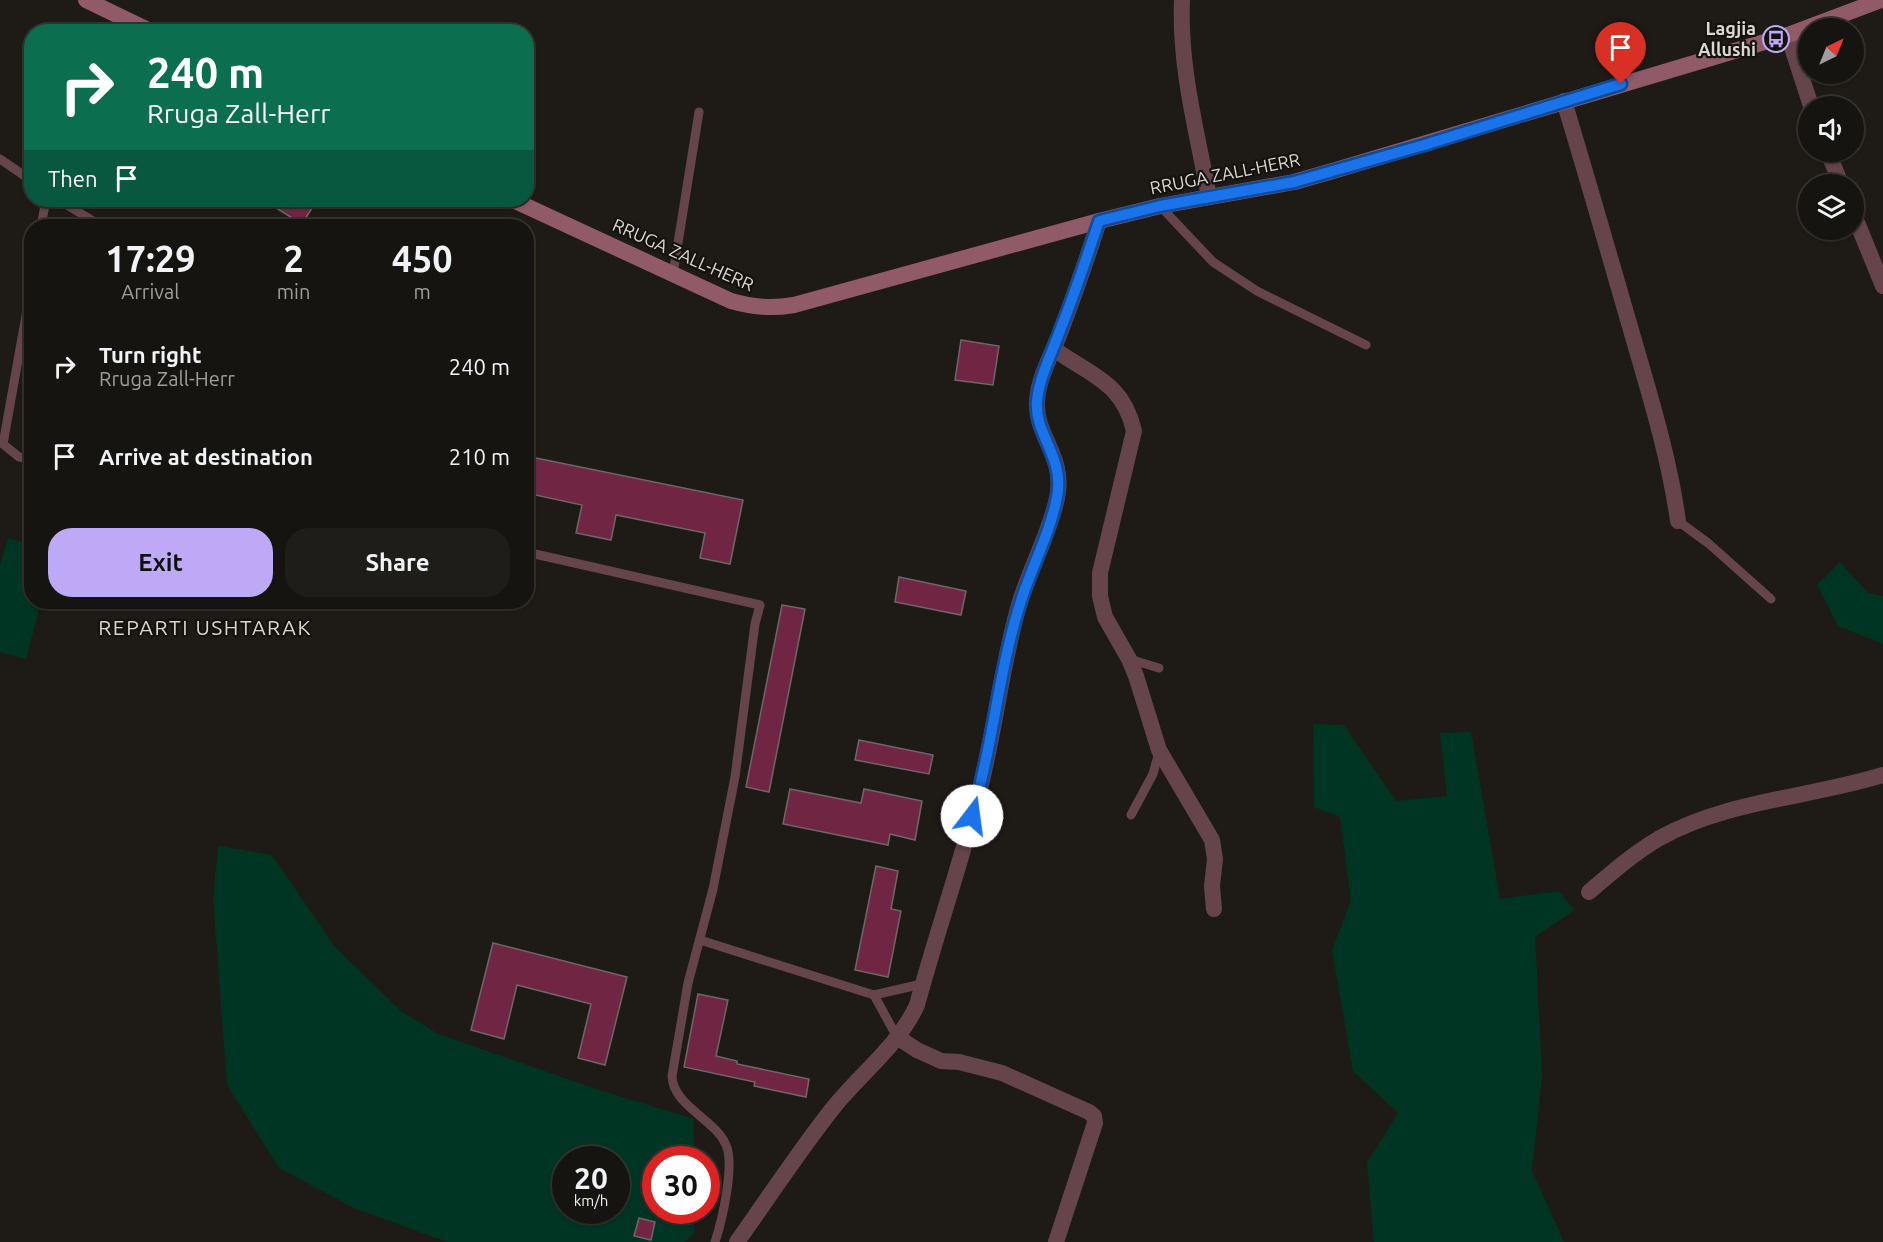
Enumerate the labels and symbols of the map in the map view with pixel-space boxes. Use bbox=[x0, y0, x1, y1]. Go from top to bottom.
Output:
place label: Lagjia Allushi bbox=[1698, 18, 1756, 59]
north arrow bbox=[1798, 18, 1864, 84]
pin bbox=[1595, 22, 1646, 84]
bus stop icon: Lagjia Allushi bbox=[1761, 24, 1791, 54]
street label: RRUGA ZALL-HERR bbox=[1148, 149, 1302, 197]
street label: RRUGA ZALL-HERR bbox=[610, 214, 757, 294]
district label: REPARTI USHTARAK bbox=[98, 615, 312, 639]
position arrow bbox=[940, 784, 1004, 848]
speed limit sign: 30 bbox=[642, 1146, 720, 1224]

